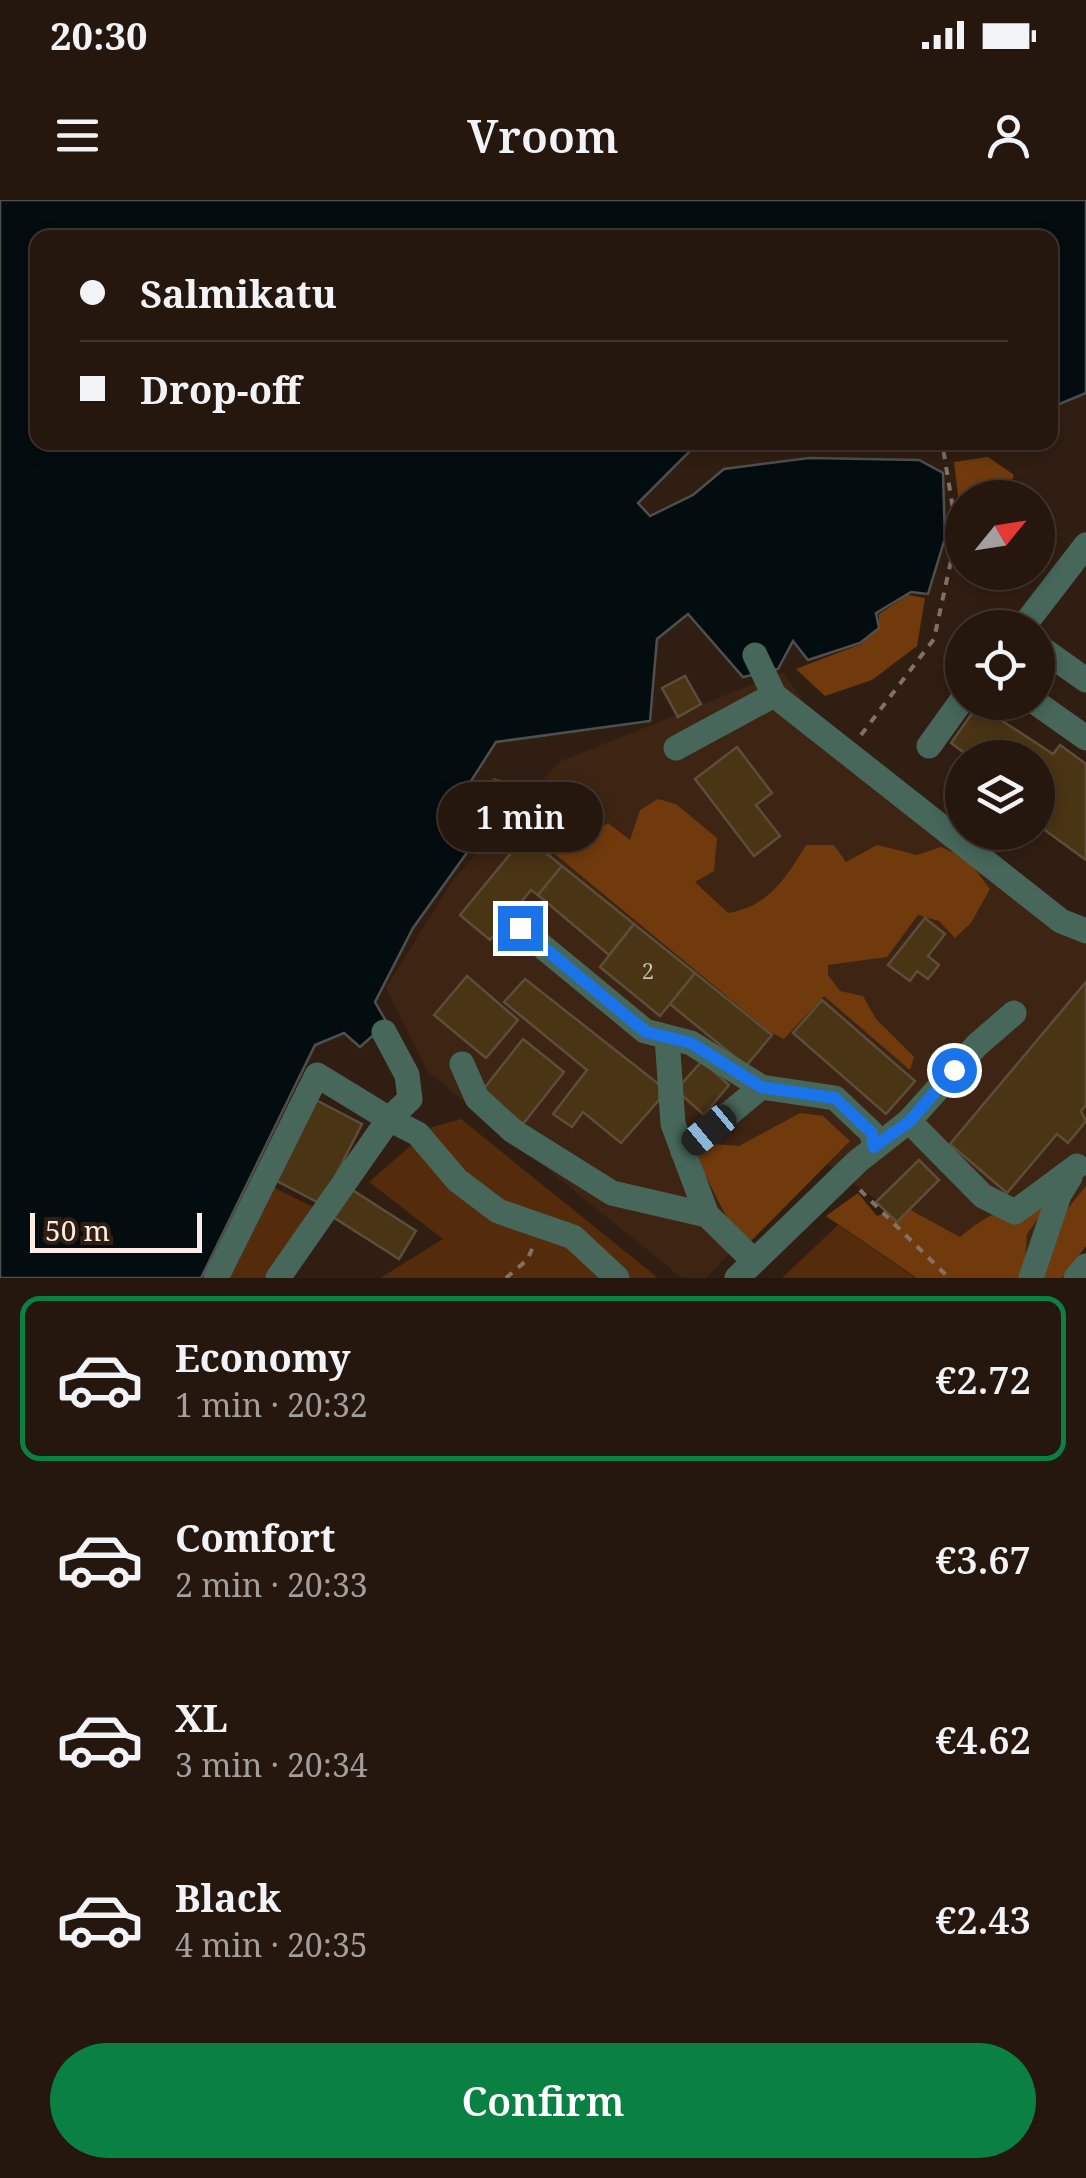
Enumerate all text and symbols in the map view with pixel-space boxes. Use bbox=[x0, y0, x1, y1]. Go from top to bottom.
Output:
text: 20:30 bbox=[50, 9, 147, 61]
text: Vroom bbox=[467, 105, 619, 166]
icon: menu bbox=[50, 108, 105, 163]
icon: person bbox=[981, 108, 1036, 163]
text: Salmikatu bbox=[140, 267, 337, 319]
text: Drop-off bbox=[140, 363, 301, 415]
north arrow bbox=[945, 480, 1055, 590]
map controls bbox=[945, 480, 1055, 850]
button: locate bbox=[945, 610, 1055, 720]
button: layers bbox=[945, 740, 1055, 850]
callout: 1 min bbox=[438, 783, 602, 853]
text: 1 min bbox=[476, 795, 565, 838]
route end bbox=[498, 906, 543, 951]
house number: 2 bbox=[642, 955, 654, 985]
route start bbox=[932, 1048, 977, 1093]
car bbox=[676, 1099, 742, 1161]
scale bar bbox=[30, 1208, 202, 1252]
text: 50 m bbox=[45, 1211, 110, 1249]
text: Economy bbox=[175, 1331, 351, 1383]
icon: car bbox=[55, 1334, 145, 1424]
text: €2.72 bbox=[935, 1353, 1031, 1405]
text: 1 min · 20:32 bbox=[175, 1383, 368, 1426]
text: Comfort bbox=[175, 1511, 335, 1563]
icon: car bbox=[55, 1514, 145, 1604]
text: €3.67 bbox=[935, 1533, 1031, 1585]
text: 2 min · 20:33 bbox=[175, 1563, 368, 1606]
text: XL bbox=[175, 1691, 228, 1743]
icon: car bbox=[55, 1694, 145, 1784]
text: €4.62 bbox=[935, 1713, 1031, 1765]
text: 3 min · 20:34 bbox=[175, 1743, 368, 1786]
text: Black bbox=[175, 1871, 281, 1923]
icon: car bbox=[55, 1874, 145, 1964]
text: €2.43 bbox=[935, 1893, 1031, 1945]
text: 4 min · 20:35 bbox=[175, 1923, 368, 1966]
button: Confirm bbox=[50, 2043, 1036, 2158]

